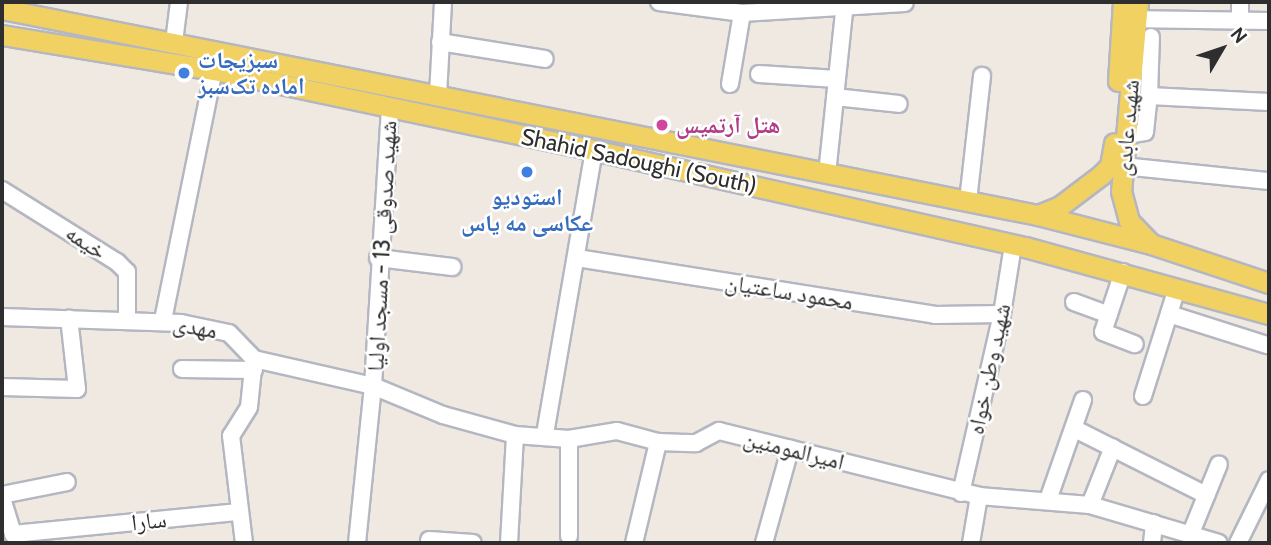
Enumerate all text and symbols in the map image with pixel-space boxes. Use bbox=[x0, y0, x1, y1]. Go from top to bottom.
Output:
north arrow bbox=[1187, 14, 1257, 84]
text: N bbox=[1226, 23, 1252, 48]
place label: سبزیجات اماده تک‌سبز bbox=[198, 46, 304, 100]
marker: سبزیجات اماده تک‌سبز bbox=[176, 65, 192, 81]
street label: شهید عابدی bbox=[1109, 78, 1145, 178]
place label: هتل آرتمیس bbox=[676, 111, 780, 139]
marker: هتل آرتمیس bbox=[654, 117, 670, 133]
street label: شهید صدوقی 13 - مسجد اولیا bbox=[362, 120, 402, 372]
street label: Shahid Sadoughi (South) bbox=[519, 123, 759, 199]
marker: استودیو عکاسی مه یاس bbox=[519, 164, 535, 180]
place label: استودیو عکاسی مه یاس bbox=[461, 183, 593, 237]
street label: خیمه bbox=[61, 219, 111, 265]
street label: محمود ساعتیان bbox=[723, 268, 855, 316]
street label: شهید وطن خواه bbox=[962, 301, 1016, 437]
street label: مهدی bbox=[171, 310, 219, 344]
street label: امیرالمومنین bbox=[741, 424, 847, 476]
street label: سارا bbox=[130, 505, 168, 537]

